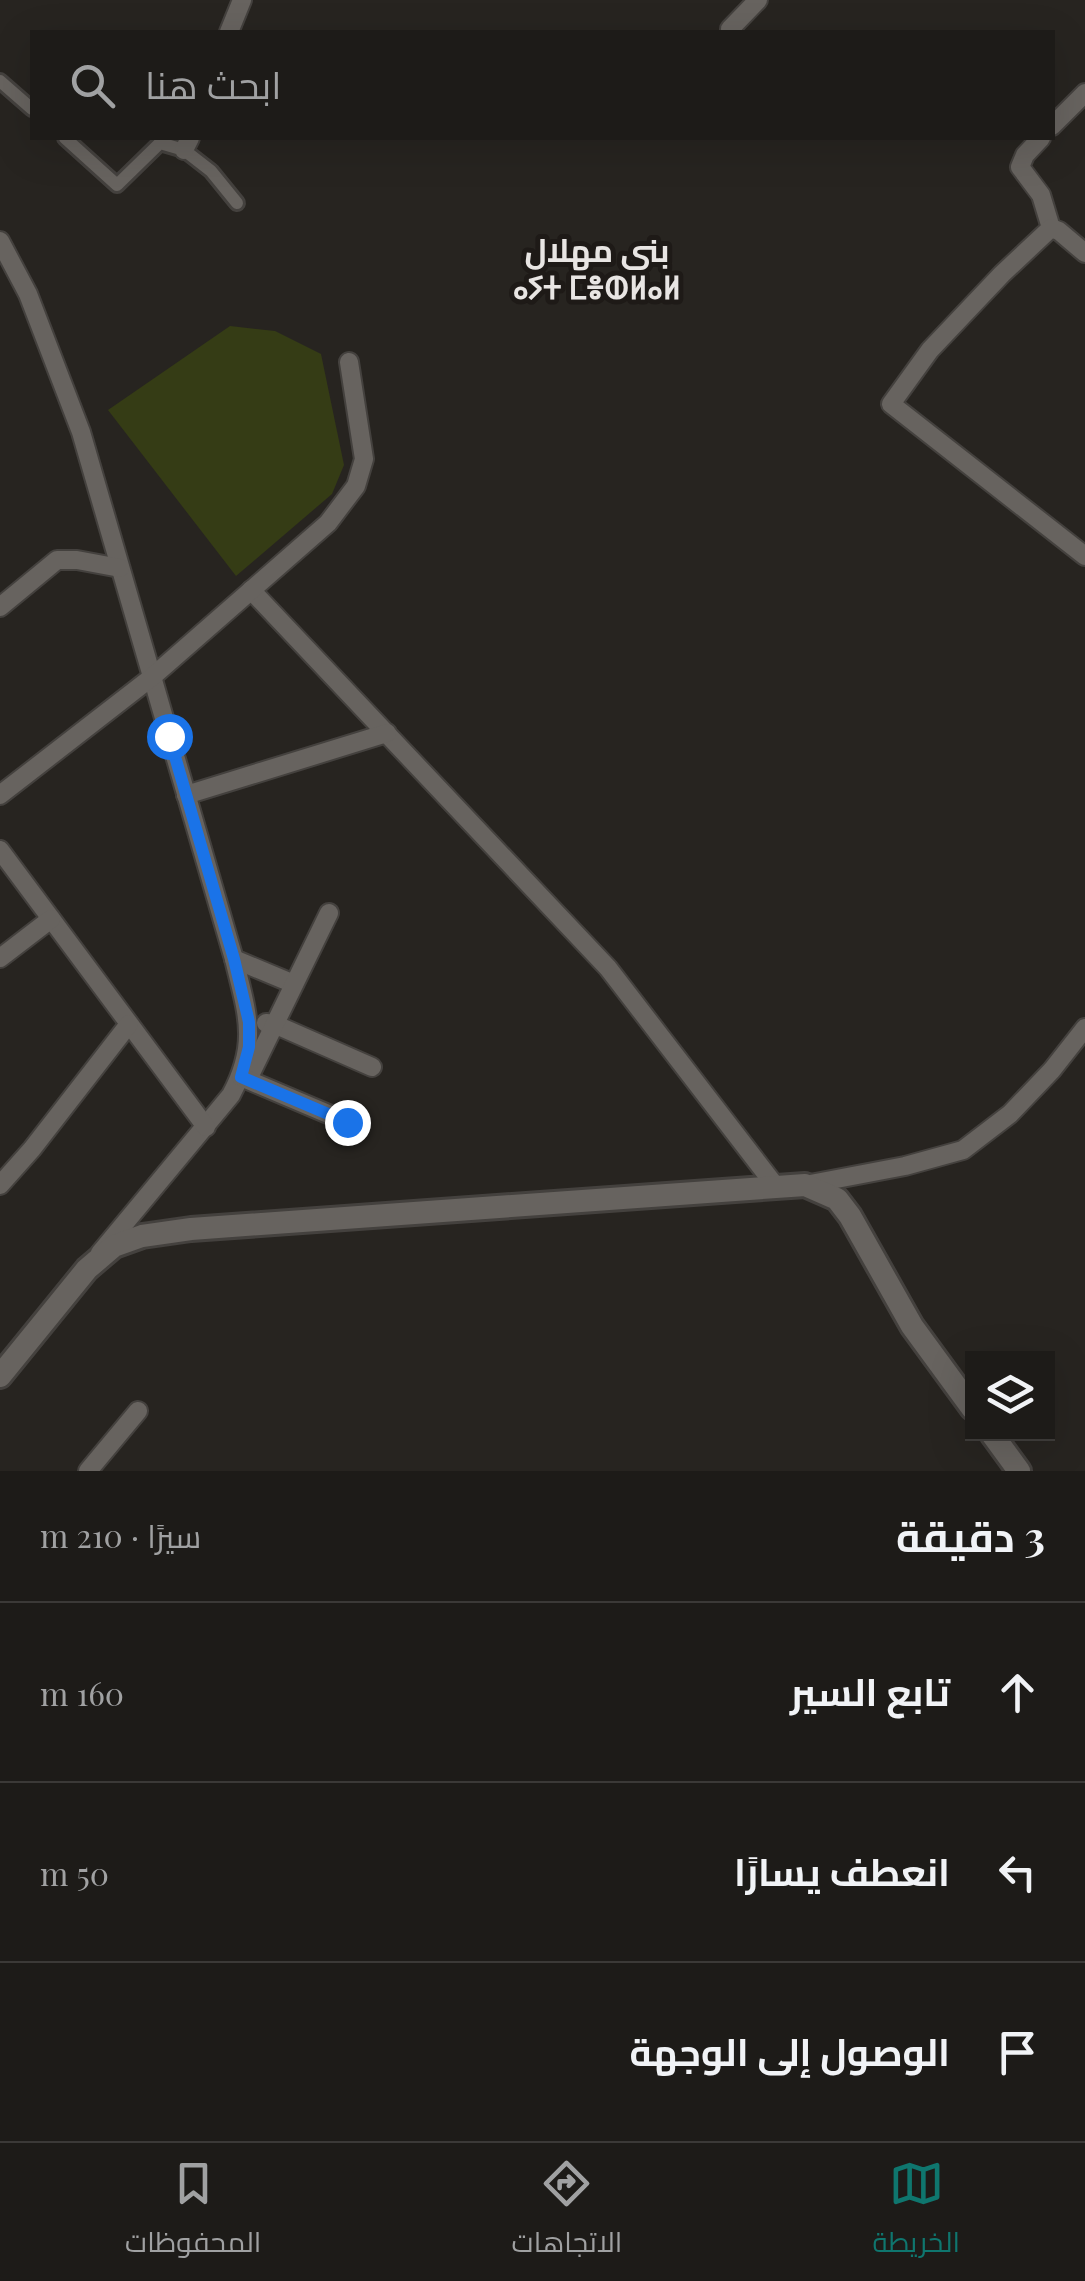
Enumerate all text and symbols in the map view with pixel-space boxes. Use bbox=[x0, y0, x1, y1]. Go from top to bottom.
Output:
search box bbox=[30, 30, 1055, 140]
icon: search bbox=[65, 58, 120, 113]
text: ابحث هنا bbox=[145, 58, 281, 109]
district label: بني مهلال ⴰⵢⵜ ⵎⴻⵀⵍⴰⵍ bbox=[513, 227, 681, 307]
route start bbox=[147, 714, 193, 760]
route end bbox=[325, 1100, 371, 1146]
map controls bbox=[965, 1351, 1055, 1441]
button: layers bbox=[965, 1351, 1055, 1441]
text: 3 دقيقة bbox=[896, 1507, 1045, 1563]
text: سيرًا · 210 m bbox=[40, 1513, 201, 1556]
text: تابع السير bbox=[790, 1665, 950, 1716]
icon: ahead bbox=[990, 1665, 1045, 1720]
text: 160 m bbox=[40, 1671, 124, 1714]
text: انعطف يسارًا bbox=[734, 1845, 950, 1896]
icon: left bbox=[990, 1845, 1045, 1900]
text: 50 m bbox=[40, 1851, 109, 1894]
text: الوصول إلى الوجهة bbox=[630, 2025, 950, 2076]
icon: arrive bbox=[990, 2025, 1045, 2080]
tab: المحفوظات bbox=[125, 2156, 261, 2268]
tab: الاتجاهات bbox=[512, 2156, 622, 2268]
tab: الخريطة bbox=[873, 2156, 960, 2268]

